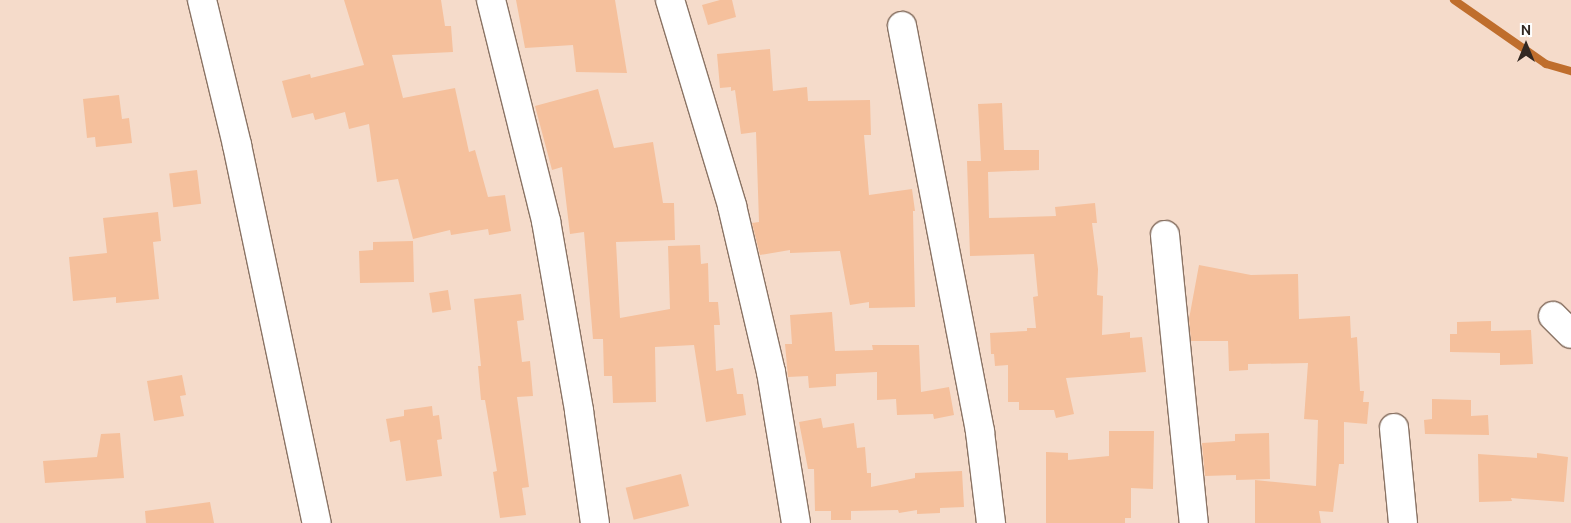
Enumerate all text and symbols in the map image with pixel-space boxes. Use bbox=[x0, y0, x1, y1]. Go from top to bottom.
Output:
north arrow bbox=[1501, 20, 1551, 70]
text: N bbox=[1521, 22, 1531, 38]

